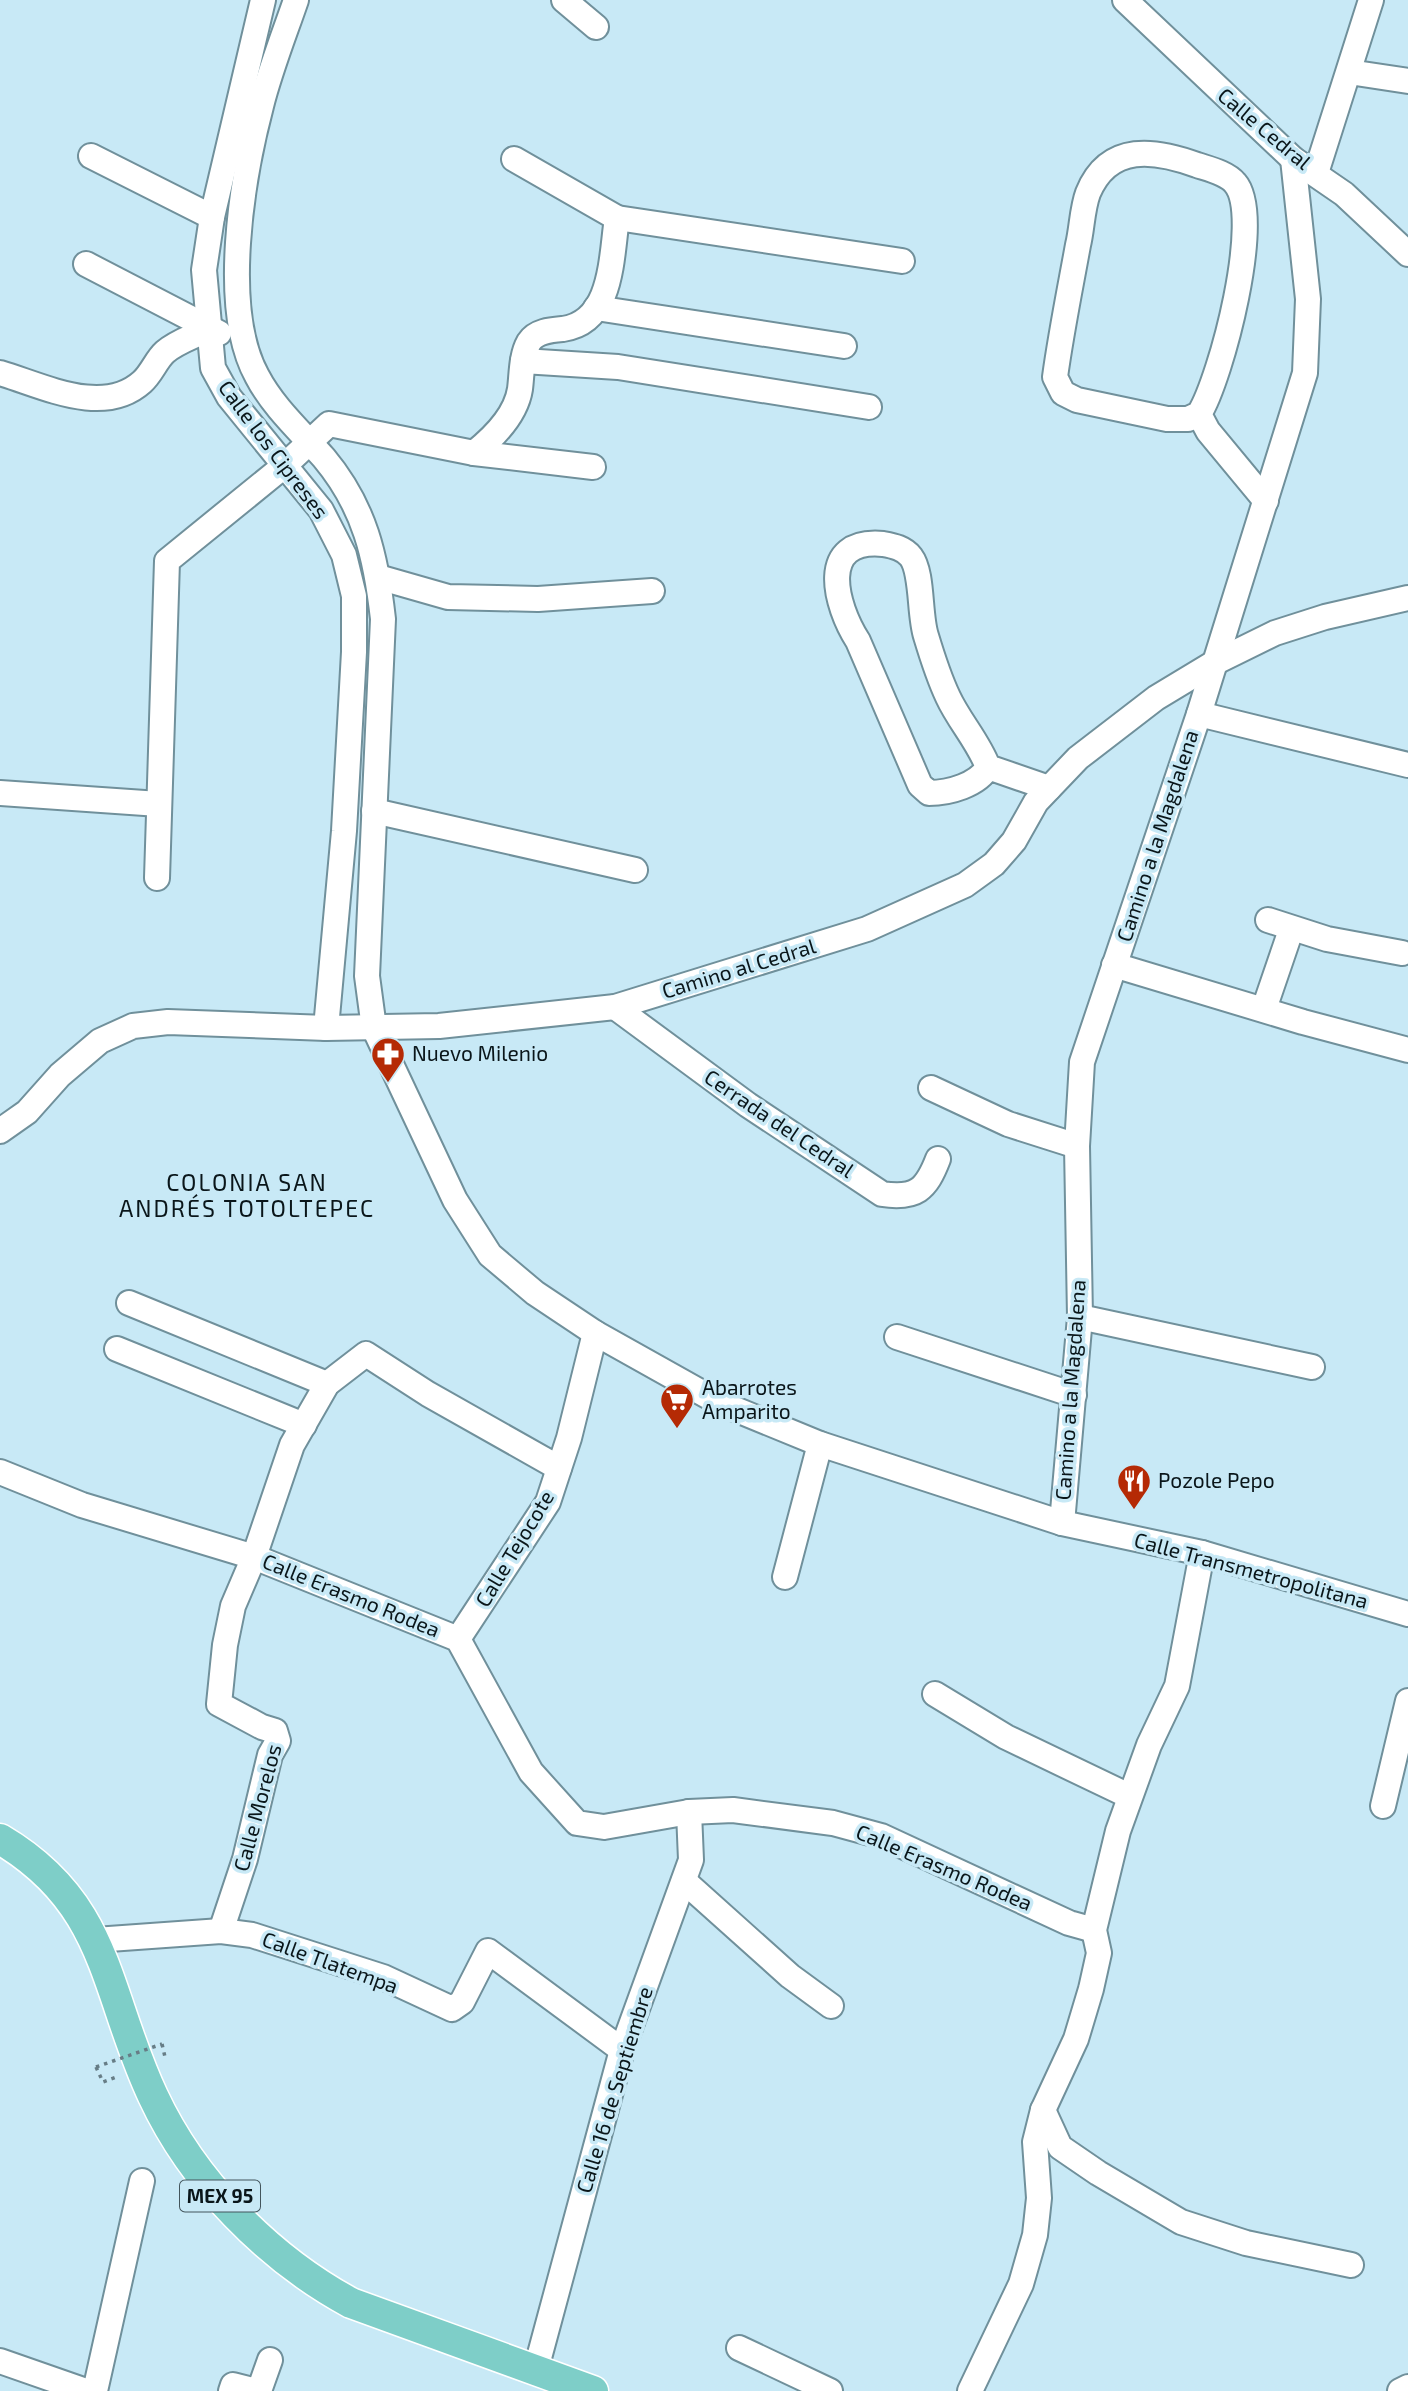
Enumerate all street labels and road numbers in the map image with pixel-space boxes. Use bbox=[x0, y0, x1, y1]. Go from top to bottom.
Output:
street label: Calle Cedral bbox=[1213, 82, 1317, 174]
street label: Calle los Cipreses bbox=[214, 375, 334, 523]
street label: Camino a la Magdalena bbox=[1111, 727, 1203, 944]
street label: Camino al Cedral bbox=[659, 932, 819, 1003]
street label: Cerrada del Cedral bbox=[700, 1063, 860, 1182]
street label: Camino a la Magdalena bbox=[1049, 1279, 1090, 1501]
street label: Calle Tejocote bbox=[469, 1486, 559, 1611]
street label: Calle Transmetropolitana bbox=[1132, 1526, 1371, 1613]
street label: Calle Erasmo Rodea bbox=[259, 1548, 444, 1642]
street label: Calle Morelos bbox=[228, 1741, 286, 1874]
street label: Calle Erasmo Rodea bbox=[853, 1818, 1036, 1915]
street label: Calle Tlatempa bbox=[259, 1925, 402, 1998]
street label: Calle 16 de Septiembre bbox=[570, 1983, 657, 2196]
road number: MEX 95 bbox=[180, 2180, 260, 2212]

